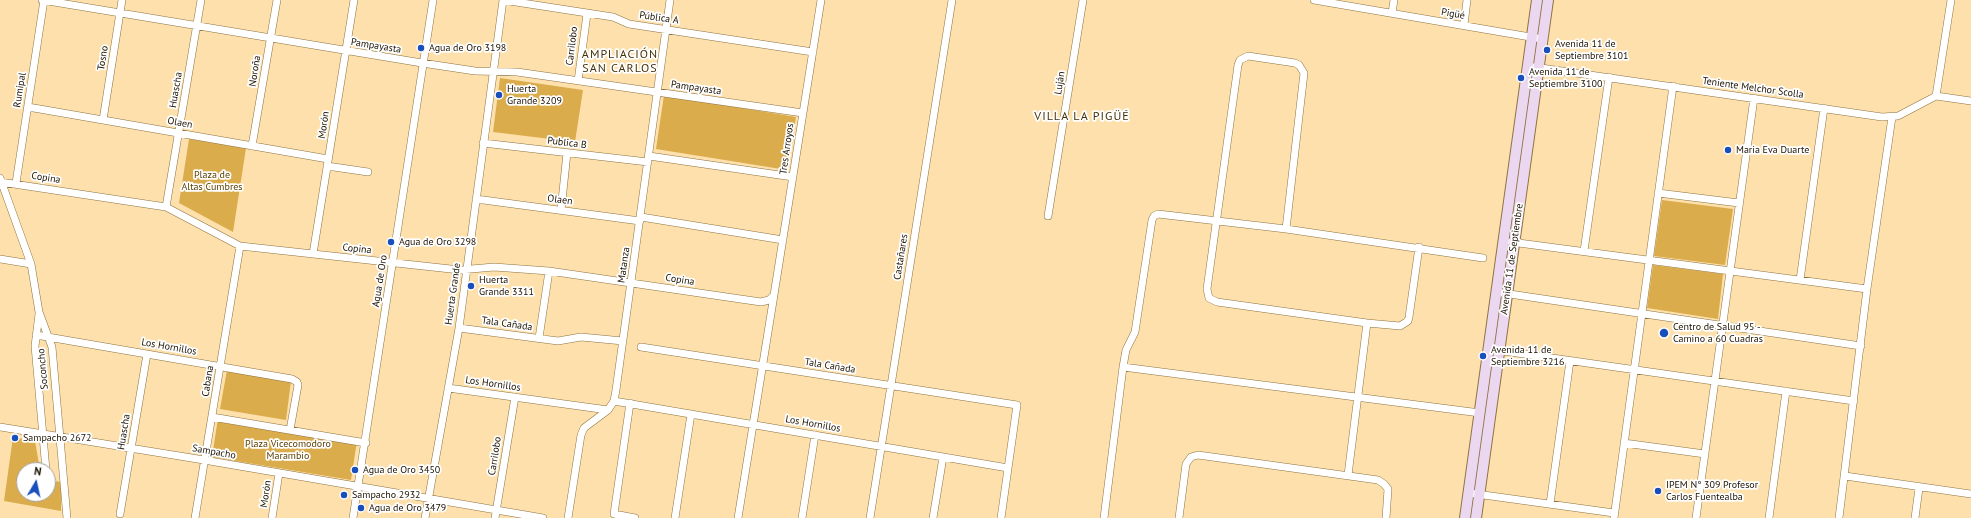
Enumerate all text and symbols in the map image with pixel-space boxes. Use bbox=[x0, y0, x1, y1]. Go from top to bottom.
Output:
street label: Pigüé bbox=[1440, 6, 1466, 22]
street label: Pública A bbox=[639, 9, 679, 27]
street label: Carrilobo bbox=[564, 26, 580, 66]
street label: Pampayasta bbox=[350, 36, 402, 56]
place label: Avenida 11 de Septiembre 3101 bbox=[1555, 38, 1628, 62]
place label: Agua de Oro 3198 bbox=[429, 42, 506, 54]
marker: Agua de Oro 3198 bbox=[416, 43, 426, 53]
street label: Tosno bbox=[95, 45, 111, 71]
marker: Avenida 11 de Septiembre 3101 bbox=[1542, 45, 1552, 55]
district label: AMPLIACIÓN SAN CARLOS bbox=[582, 48, 658, 76]
street label: Noroña bbox=[247, 55, 263, 87]
place label: Avenida 11 de Septiembre 3100 bbox=[1529, 66, 1602, 90]
street label: Luján bbox=[1052, 70, 1068, 96]
street label: Huascha bbox=[167, 71, 185, 109]
street label: Rumipal bbox=[11, 72, 29, 108]
marker: Avenida 11 de Septiembre 3100 bbox=[1516, 73, 1526, 83]
street label: Teniente Melchor Scolla bbox=[1702, 75, 1804, 101]
street label: Pampayasta bbox=[670, 79, 722, 97]
place label: Huerta Grande 3209 bbox=[507, 83, 562, 106]
marker: Huerta Grande 3209 bbox=[494, 90, 504, 100]
street label: Morón bbox=[316, 110, 332, 140]
district label: VILLA LA PIGÜÉ bbox=[1034, 110, 1130, 124]
street label: Olaen bbox=[167, 115, 193, 131]
street label: Tres Arroyos bbox=[777, 122, 797, 176]
street label: Publica B bbox=[547, 135, 587, 151]
place label: Maria Eva Duarte bbox=[1736, 144, 1809, 156]
marker: Maria Eva Duarte bbox=[1723, 145, 1733, 155]
park label: Plaza de Altas Cumbres bbox=[181, 169, 243, 192]
street label: Copina bbox=[31, 170, 61, 186]
street label: Olaen bbox=[547, 193, 573, 207]
street label: Avenida 11 de Septiembre bbox=[1498, 203, 1526, 315]
street label: Castañares bbox=[891, 233, 911, 281]
place label: Agua de Oro 3298 bbox=[399, 236, 476, 248]
marker: Agua de Oro 3298 bbox=[386, 237, 396, 247]
street label: Copina bbox=[342, 242, 372, 256]
street label: Matanza bbox=[616, 246, 632, 284]
street label: Agua de Oro bbox=[370, 254, 390, 308]
street label: Huerta Grande bbox=[443, 262, 463, 326]
street label: Copina bbox=[665, 272, 695, 288]
place label: Huerta Grande 3311 bbox=[479, 274, 534, 298]
marker: Huerta Grande 3311 bbox=[466, 281, 476, 291]
street label: Tala Cañada bbox=[481, 314, 533, 334]
place label: Centro de Salud 95 - Camino a 60 Cuadras bbox=[1673, 321, 1763, 344]
marker: Centro de Salud 95 - Camino a 60 Cuadras bbox=[1658, 327, 1670, 339]
street label: Los Hornillos bbox=[140, 336, 198, 358]
place label: Avenida 11 de Septiembre 3216 bbox=[1491, 344, 1564, 368]
street label: Soconcho bbox=[35, 348, 51, 390]
marker: Avenida 11 de Septiembre 3216 bbox=[1478, 351, 1488, 361]
street label: Tala Cañada bbox=[804, 356, 856, 376]
street label: Cabana bbox=[200, 365, 216, 397]
street label: Los Hornillos bbox=[465, 374, 521, 394]
street label: Huascha bbox=[115, 413, 133, 451]
street label: Los Hornillos bbox=[784, 413, 842, 435]
place label: Sampacho 2672 bbox=[23, 432, 92, 444]
marker: Sampacho 2672 bbox=[10, 433, 20, 443]
street label: Carrilobo bbox=[486, 436, 504, 476]
park label: Plaza Vicecomodoro Marambio bbox=[245, 438, 331, 462]
street label: Sampacho bbox=[191, 442, 237, 462]
north arrow bbox=[16, 462, 56, 502]
text: N bbox=[33, 464, 42, 479]
place label: Agua de Oro 3450 bbox=[363, 464, 440, 476]
marker: Agua de Oro 3450 bbox=[350, 465, 360, 475]
street label: Morón bbox=[258, 479, 274, 509]
place label: IPEM N° 309 Profesor Carlos Fuentealba bbox=[1666, 479, 1758, 502]
marker: IPEM N° 309 Profesor Carlos Fuentealba bbox=[1653, 486, 1663, 496]
place label: Sampacho 2932 bbox=[352, 489, 421, 501]
marker: Sampacho 2932 bbox=[339, 490, 349, 500]
place label: Agua de Oro 3479 bbox=[369, 502, 446, 514]
marker: Agua de Oro 3479 bbox=[356, 503, 366, 513]

